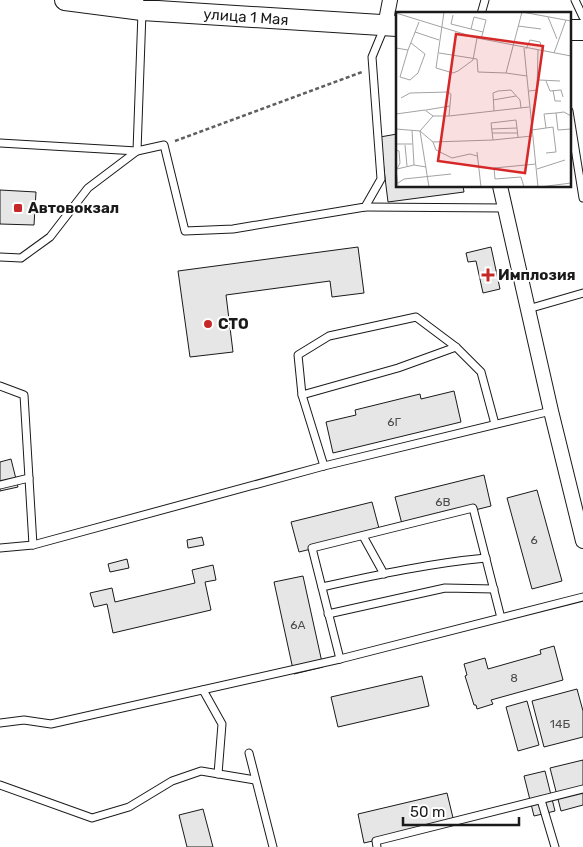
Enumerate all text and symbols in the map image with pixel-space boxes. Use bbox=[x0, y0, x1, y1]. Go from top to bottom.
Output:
street label: улица 1 Мая bbox=[203, 5, 289, 29]
inset map bbox=[396, 12, 570, 188]
place label: Автовокзал bbox=[28, 199, 119, 217]
marker: Автовокзал bbox=[12, 202, 24, 214]
place label: Имплозия bbox=[498, 266, 576, 284]
marker: Имплозия bbox=[482, 269, 494, 281]
place label: СТО bbox=[218, 315, 249, 333]
marker: СТО bbox=[202, 318, 214, 330]
house number: 6Г bbox=[387, 415, 401, 429]
house number: 6В bbox=[435, 495, 451, 509]
house number: 6 bbox=[530, 533, 538, 547]
house number: 6А bbox=[290, 618, 306, 632]
house number: 8 bbox=[510, 671, 518, 685]
house number: 14Б bbox=[550, 717, 570, 731]
scale bar bbox=[403, 794, 519, 826]
text: 50 m bbox=[410, 803, 445, 821]

